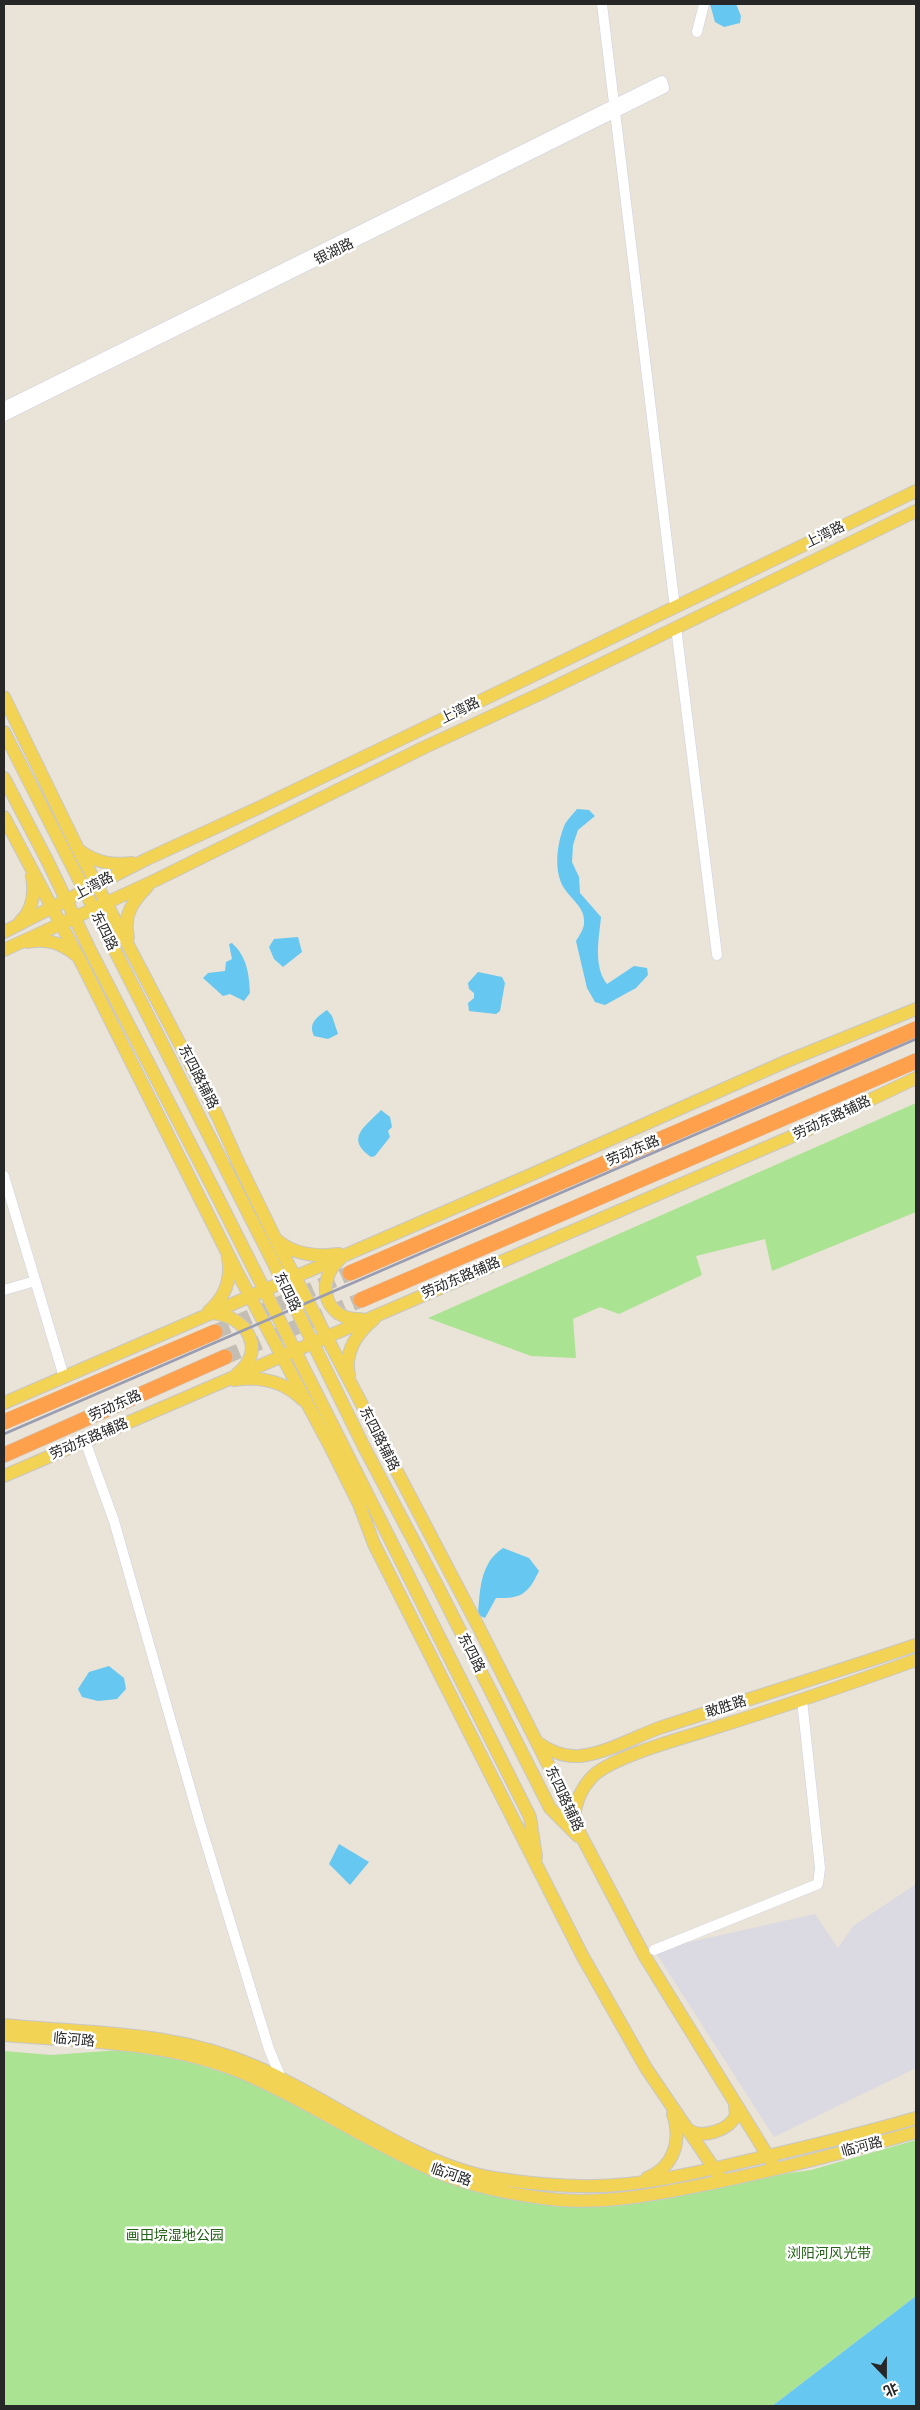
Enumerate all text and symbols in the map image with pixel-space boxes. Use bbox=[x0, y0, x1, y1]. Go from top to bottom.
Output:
street label: 银湖路 bbox=[311, 235, 357, 269]
street label: 上湾路 bbox=[802, 518, 848, 552]
street label: 上湾路 bbox=[437, 694, 483, 728]
street label: 上湾路 bbox=[72, 869, 116, 903]
street label: 东四路 bbox=[87, 908, 121, 954]
street label: 东四路辅路 bbox=[175, 1042, 221, 1112]
street label: 劳动东路辅路 bbox=[790, 1093, 874, 1143]
street label: 劳动东路 bbox=[604, 1132, 662, 1170]
street label: 劳动东路辅路 bbox=[419, 1254, 503, 1302]
street label: 东四路 bbox=[270, 1269, 304, 1315]
street label: 劳动东路 bbox=[86, 1387, 144, 1425]
street label: 东四路辅路 bbox=[356, 1404, 402, 1474]
street label: 劳动东路辅路 bbox=[47, 1415, 131, 1463]
street label: 东四路 bbox=[454, 1630, 488, 1676]
street label: 敢胜路 bbox=[703, 1693, 749, 1721]
street label: 东四路辅路 bbox=[542, 1764, 586, 1834]
street label: 临河路 bbox=[52, 2030, 96, 2050]
street label: 临河路 bbox=[840, 2133, 884, 2161]
street label: 临河路 bbox=[428, 2160, 474, 2190]
park label: 画田垸湿地公园 bbox=[126, 2228, 224, 2244]
park label: 浏阳河风光带 bbox=[787, 2246, 871, 2262]
north arrow bbox=[860, 2350, 910, 2400]
text: 北 bbox=[881, 2379, 900, 2400]

